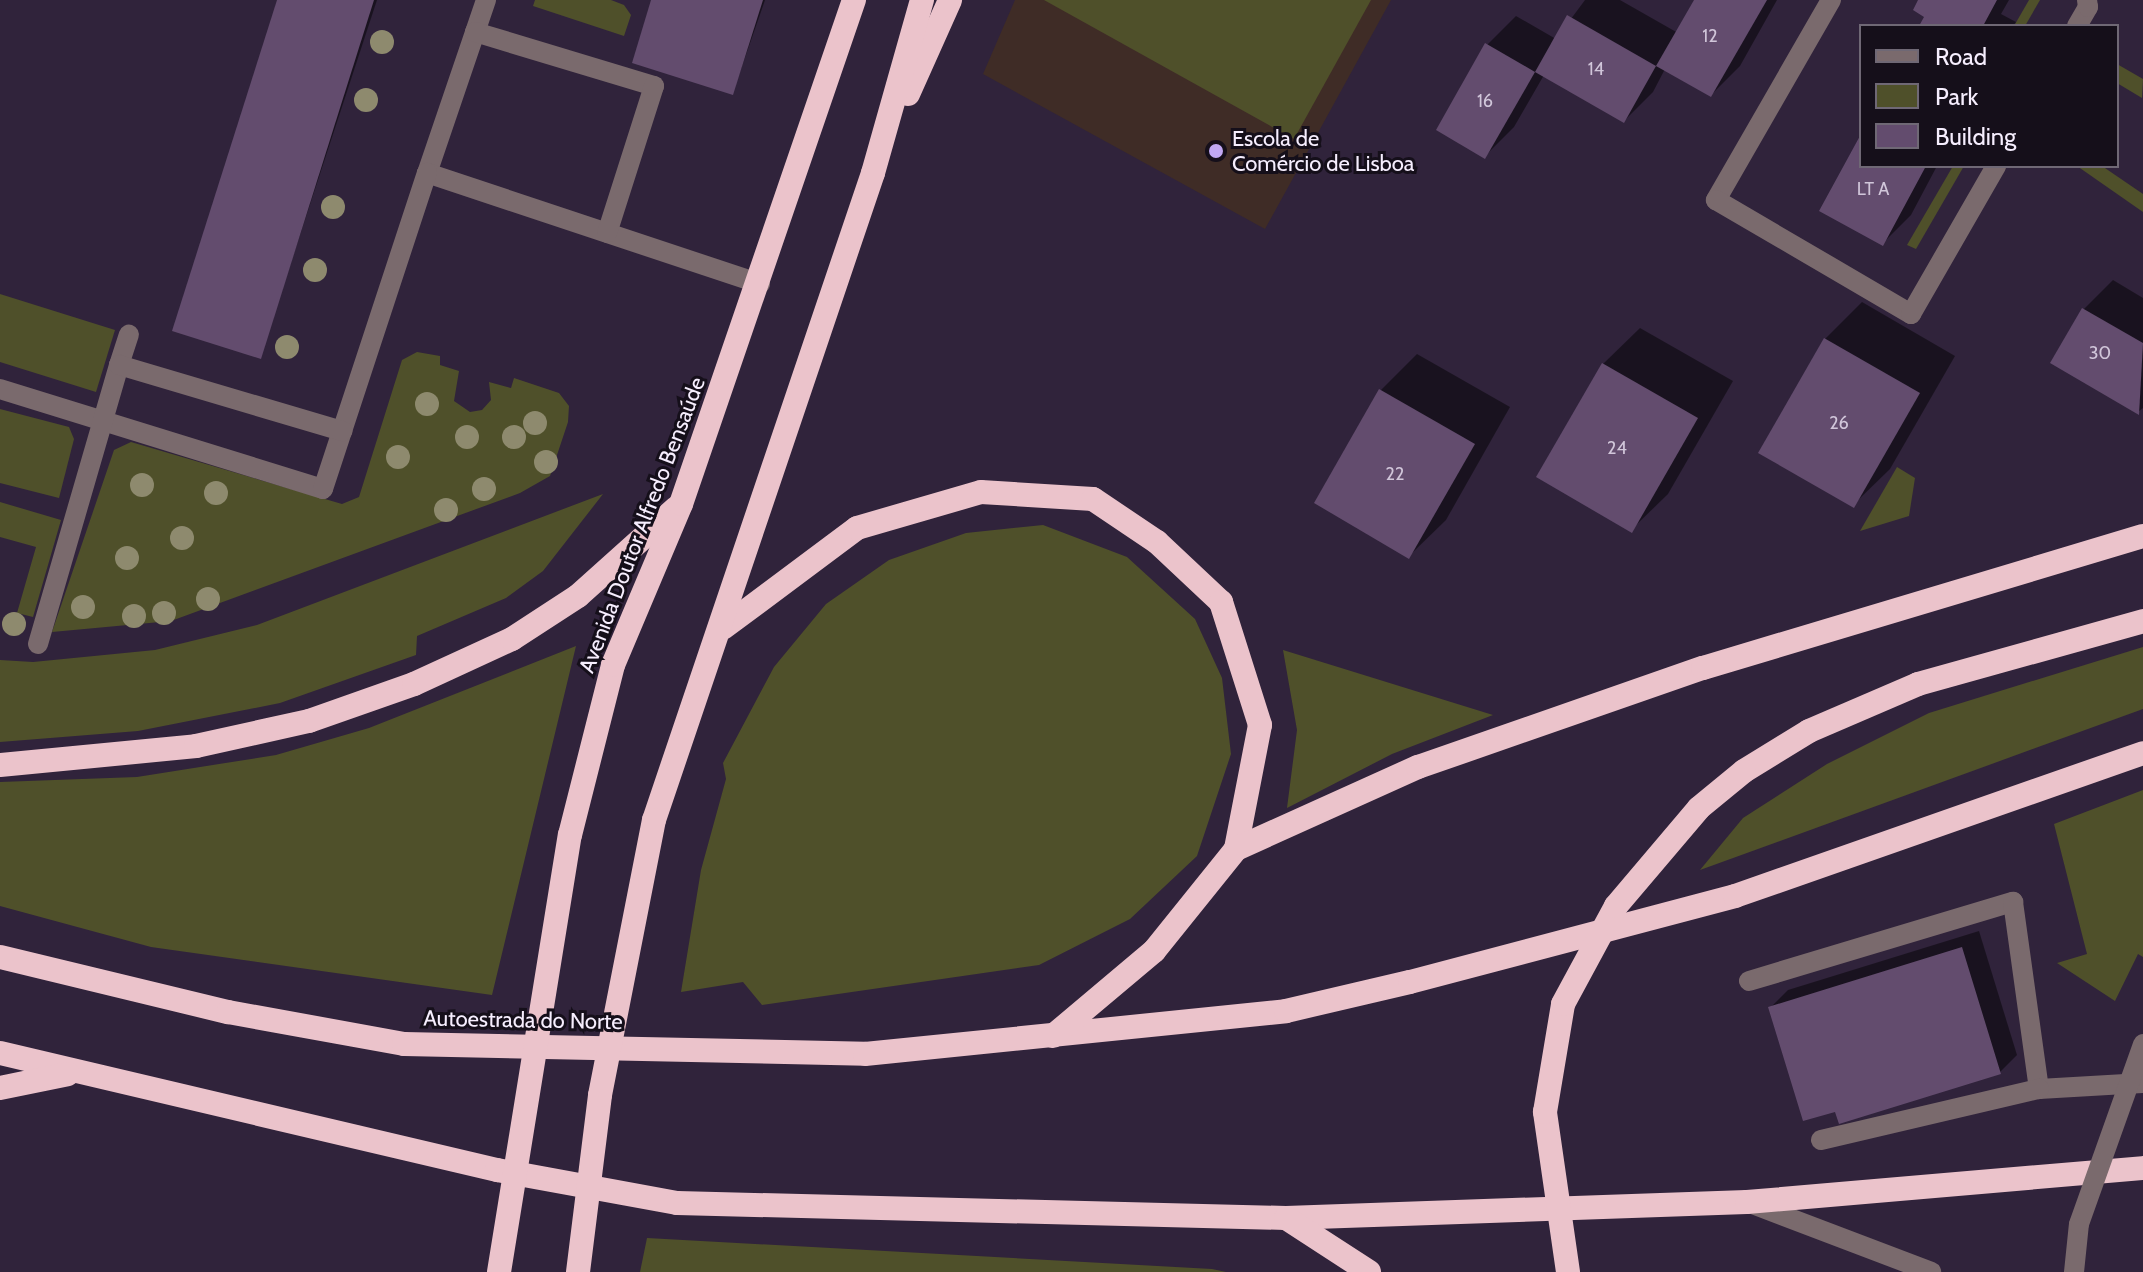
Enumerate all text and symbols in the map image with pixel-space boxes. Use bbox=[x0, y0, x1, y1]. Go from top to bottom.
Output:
legend bbox=[1859, 24, 2119, 168]
house number: 12 bbox=[1702, 25, 1718, 47]
text: Road bbox=[1935, 42, 1987, 71]
house number: 14 bbox=[1588, 58, 1604, 80]
text: Park bbox=[1935, 82, 1978, 111]
house number: 16 bbox=[1477, 90, 1493, 112]
text: Building bbox=[1935, 122, 2016, 151]
place label: Escola de Comércio de Lisboa bbox=[1232, 125, 1414, 176]
marker: Escola de Comércio de Lisboa bbox=[1207, 142, 1225, 160]
house number: LT A bbox=[1857, 178, 1889, 200]
house number: 30 bbox=[2089, 342, 2111, 364]
street label: Avenida Doutor Alfredo Bensaúde bbox=[573, 373, 711, 677]
house number: 26 bbox=[1829, 412, 1849, 434]
house number: 24 bbox=[1607, 437, 1627, 459]
house number: 22 bbox=[1386, 463, 1404, 485]
street label: Autoestrada do Norte bbox=[423, 1005, 623, 1035]

